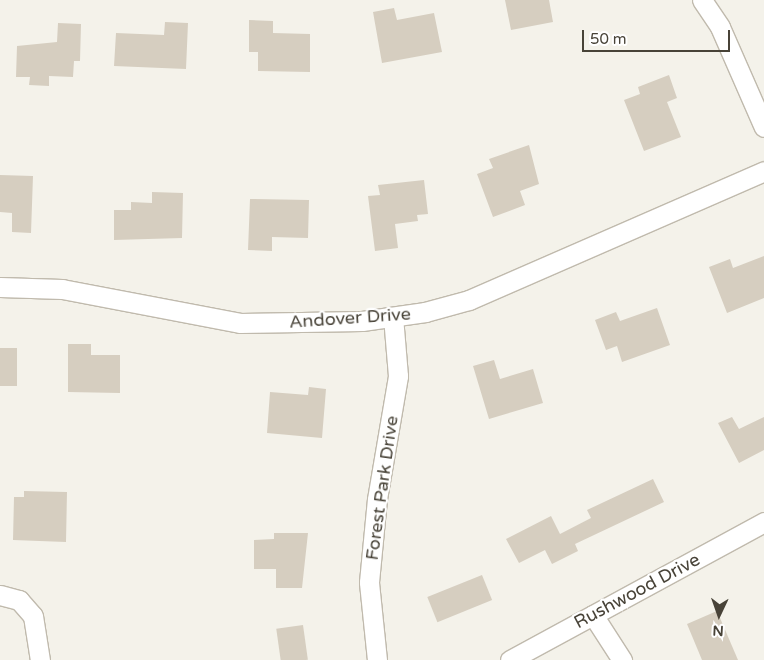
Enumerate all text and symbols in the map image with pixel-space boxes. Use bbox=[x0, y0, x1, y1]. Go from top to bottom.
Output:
scale bar bbox=[584, 20, 732, 52]
text: 50 m bbox=[590, 30, 627, 48]
street label: Andover Drive bbox=[288, 303, 412, 333]
street label: Forest Park Drive bbox=[361, 414, 403, 562]
street label: Rushwood Drive bbox=[570, 549, 704, 633]
north arrow bbox=[694, 590, 744, 640]
text: N bbox=[712, 622, 724, 639]

